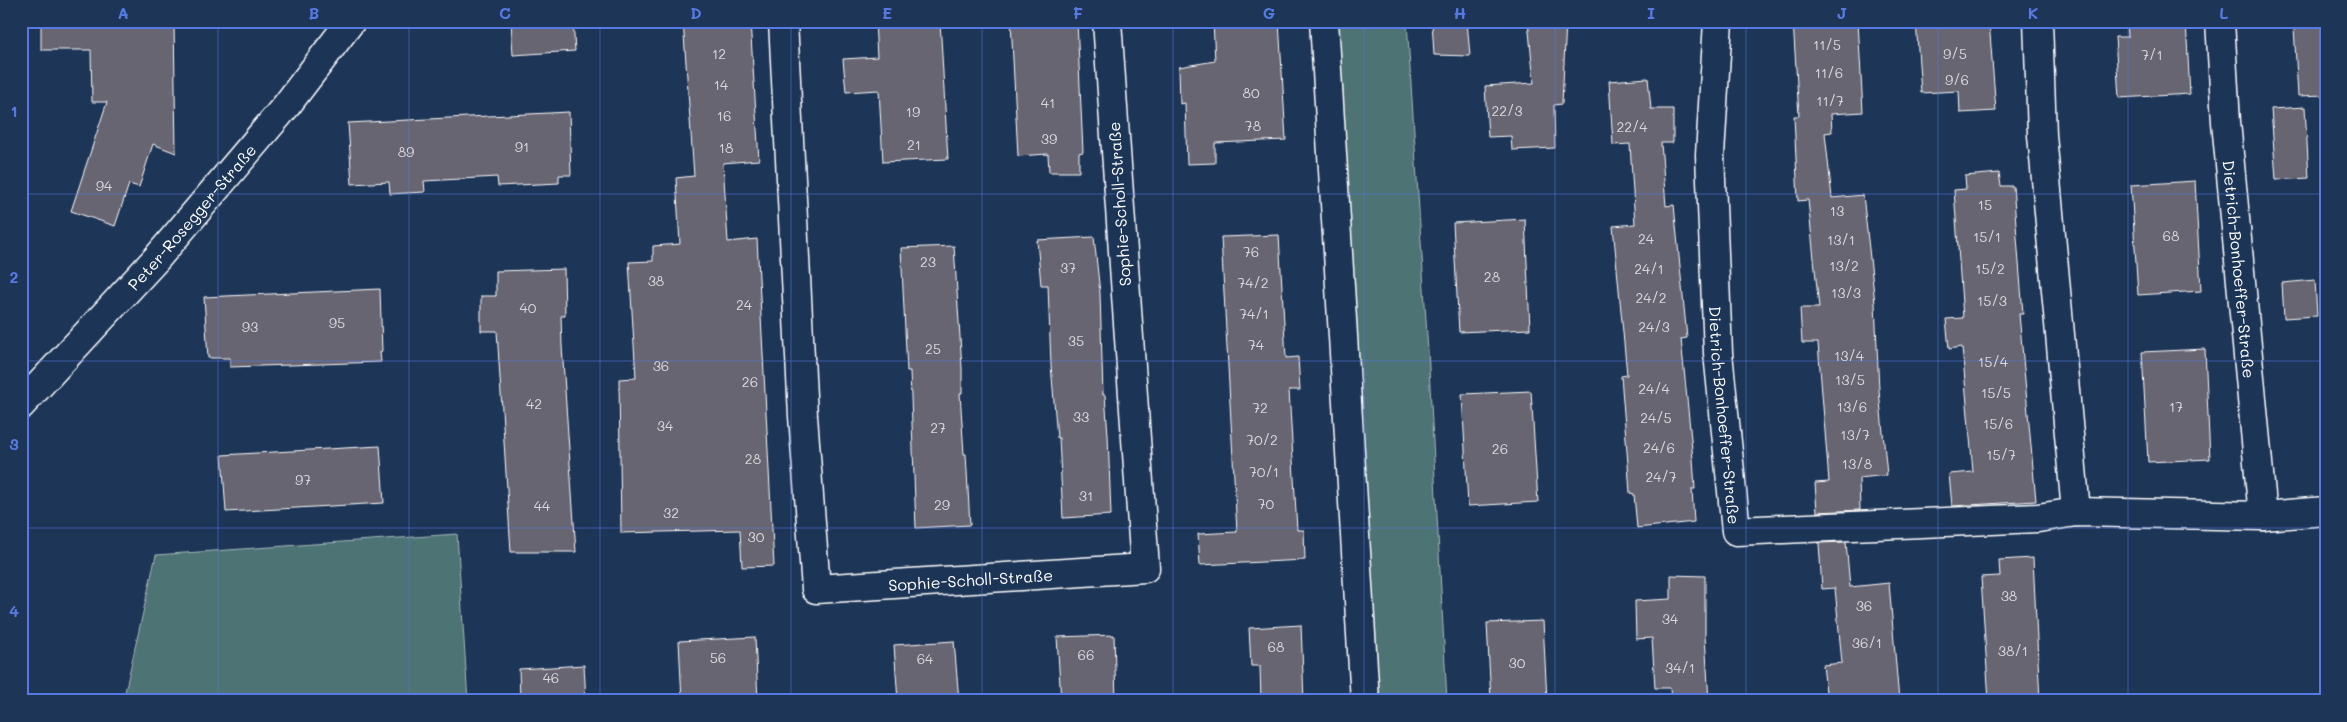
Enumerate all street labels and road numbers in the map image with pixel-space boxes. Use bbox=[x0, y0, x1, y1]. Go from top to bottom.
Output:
street label: Sophie-Scholl-Straße bbox=[1103, 121, 1135, 287]
street label: Peter-Rosegger-Straße bbox=[123, 139, 260, 294]
street label: Dietrich-Bonhoeffer-Straße bbox=[2219, 159, 2261, 379]
street label: Dietrich-Bonhoeffer-Straße bbox=[1706, 306, 1746, 525]
street label: Sophie-Scholl-Straße bbox=[888, 563, 1054, 595]

